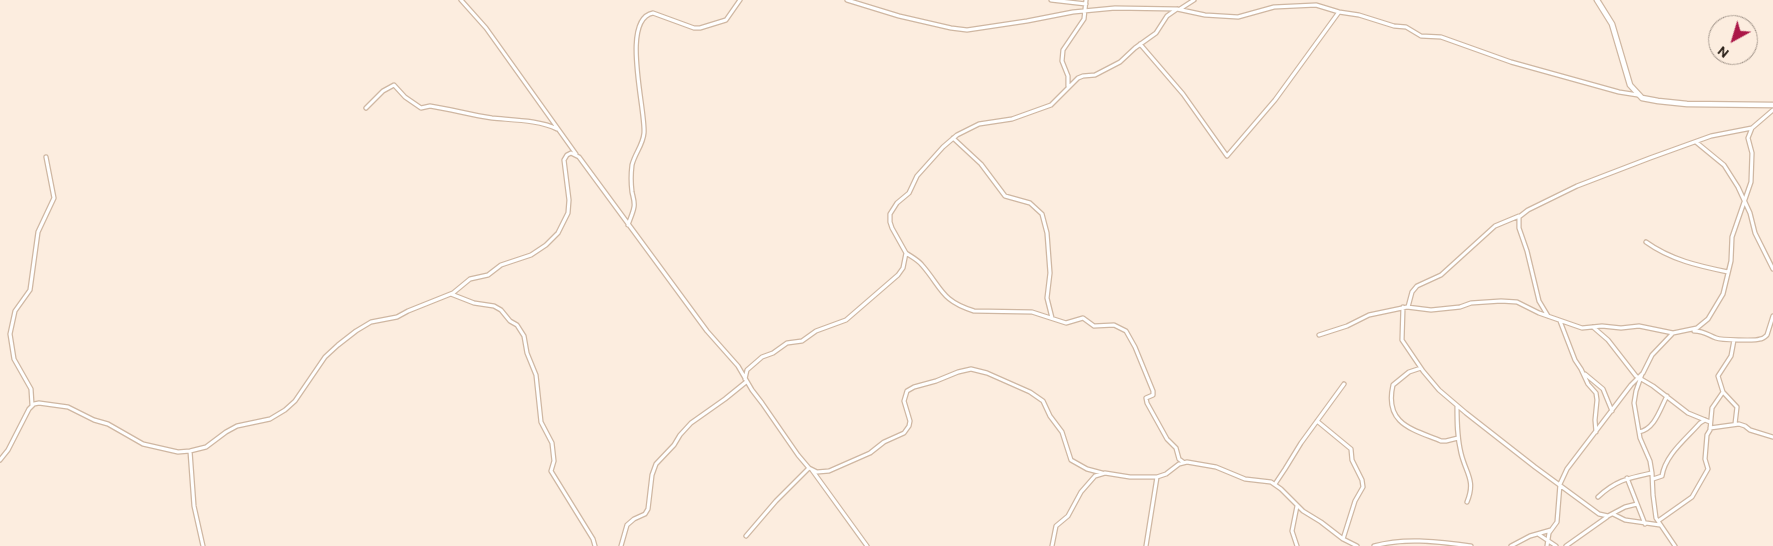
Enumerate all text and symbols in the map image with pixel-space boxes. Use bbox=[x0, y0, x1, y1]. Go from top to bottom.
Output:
north arrow bbox=[1708, 15, 1758, 65]
text: N bbox=[1715, 41, 1733, 61]

